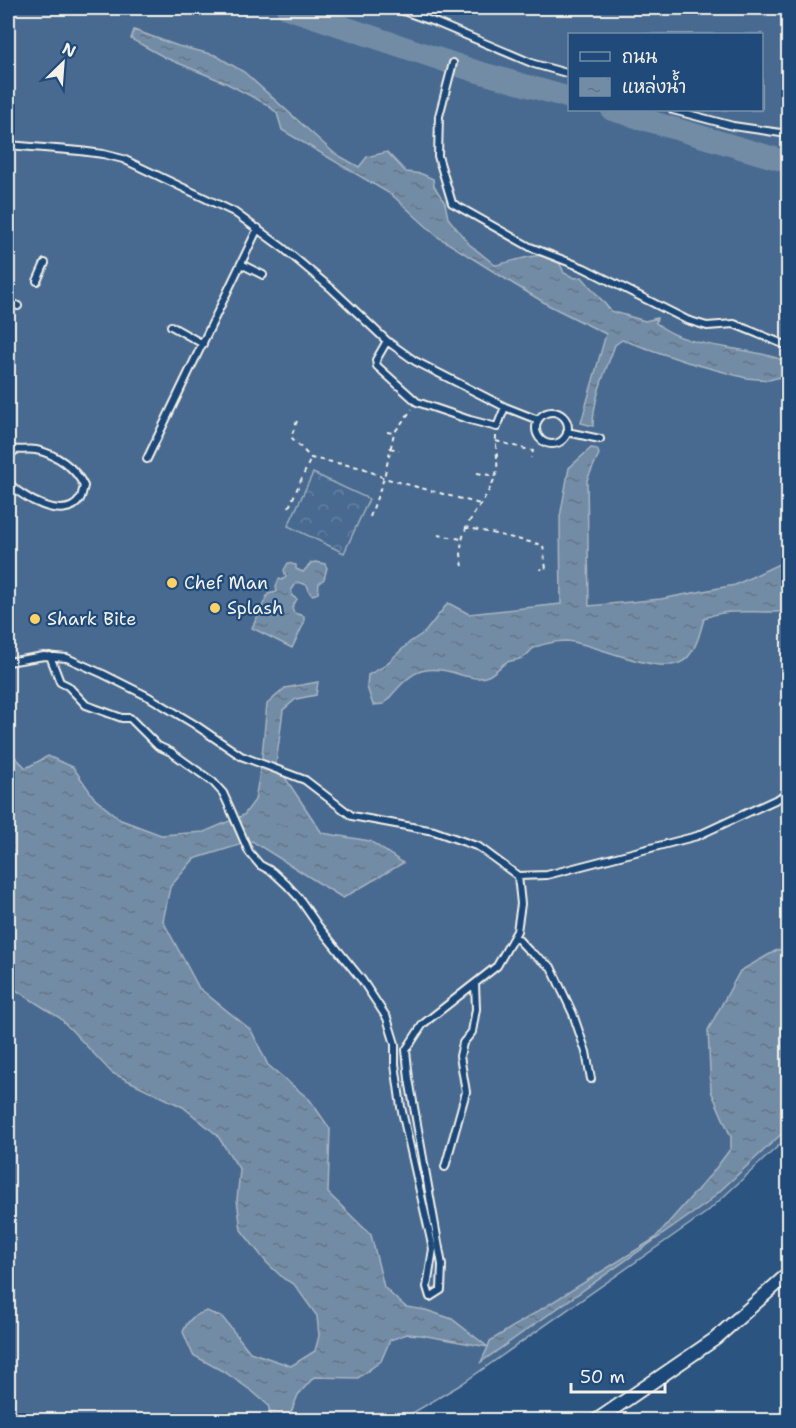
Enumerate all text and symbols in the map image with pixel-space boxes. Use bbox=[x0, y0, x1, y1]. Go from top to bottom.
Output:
north arrow bbox=[33, 33, 93, 93]
legend bbox=[568, 33, 763, 111]
text: N bbox=[59, 38, 79, 62]
text: ถนน bbox=[622, 45, 657, 69]
text: แหล่งน้ำ bbox=[622, 70, 686, 99]
place label: Chef Man bbox=[184, 571, 268, 595]
marker: Chef Man bbox=[165, 576, 179, 590]
place label: Splash bbox=[227, 596, 283, 620]
marker: Splash bbox=[208, 601, 222, 615]
place label: Shark Bite bbox=[47, 607, 136, 631]
marker: Shark Bite bbox=[28, 612, 42, 626]
scale bar bbox=[571, 1356, 666, 1394]
text: 50 m bbox=[580, 1365, 625, 1389]

